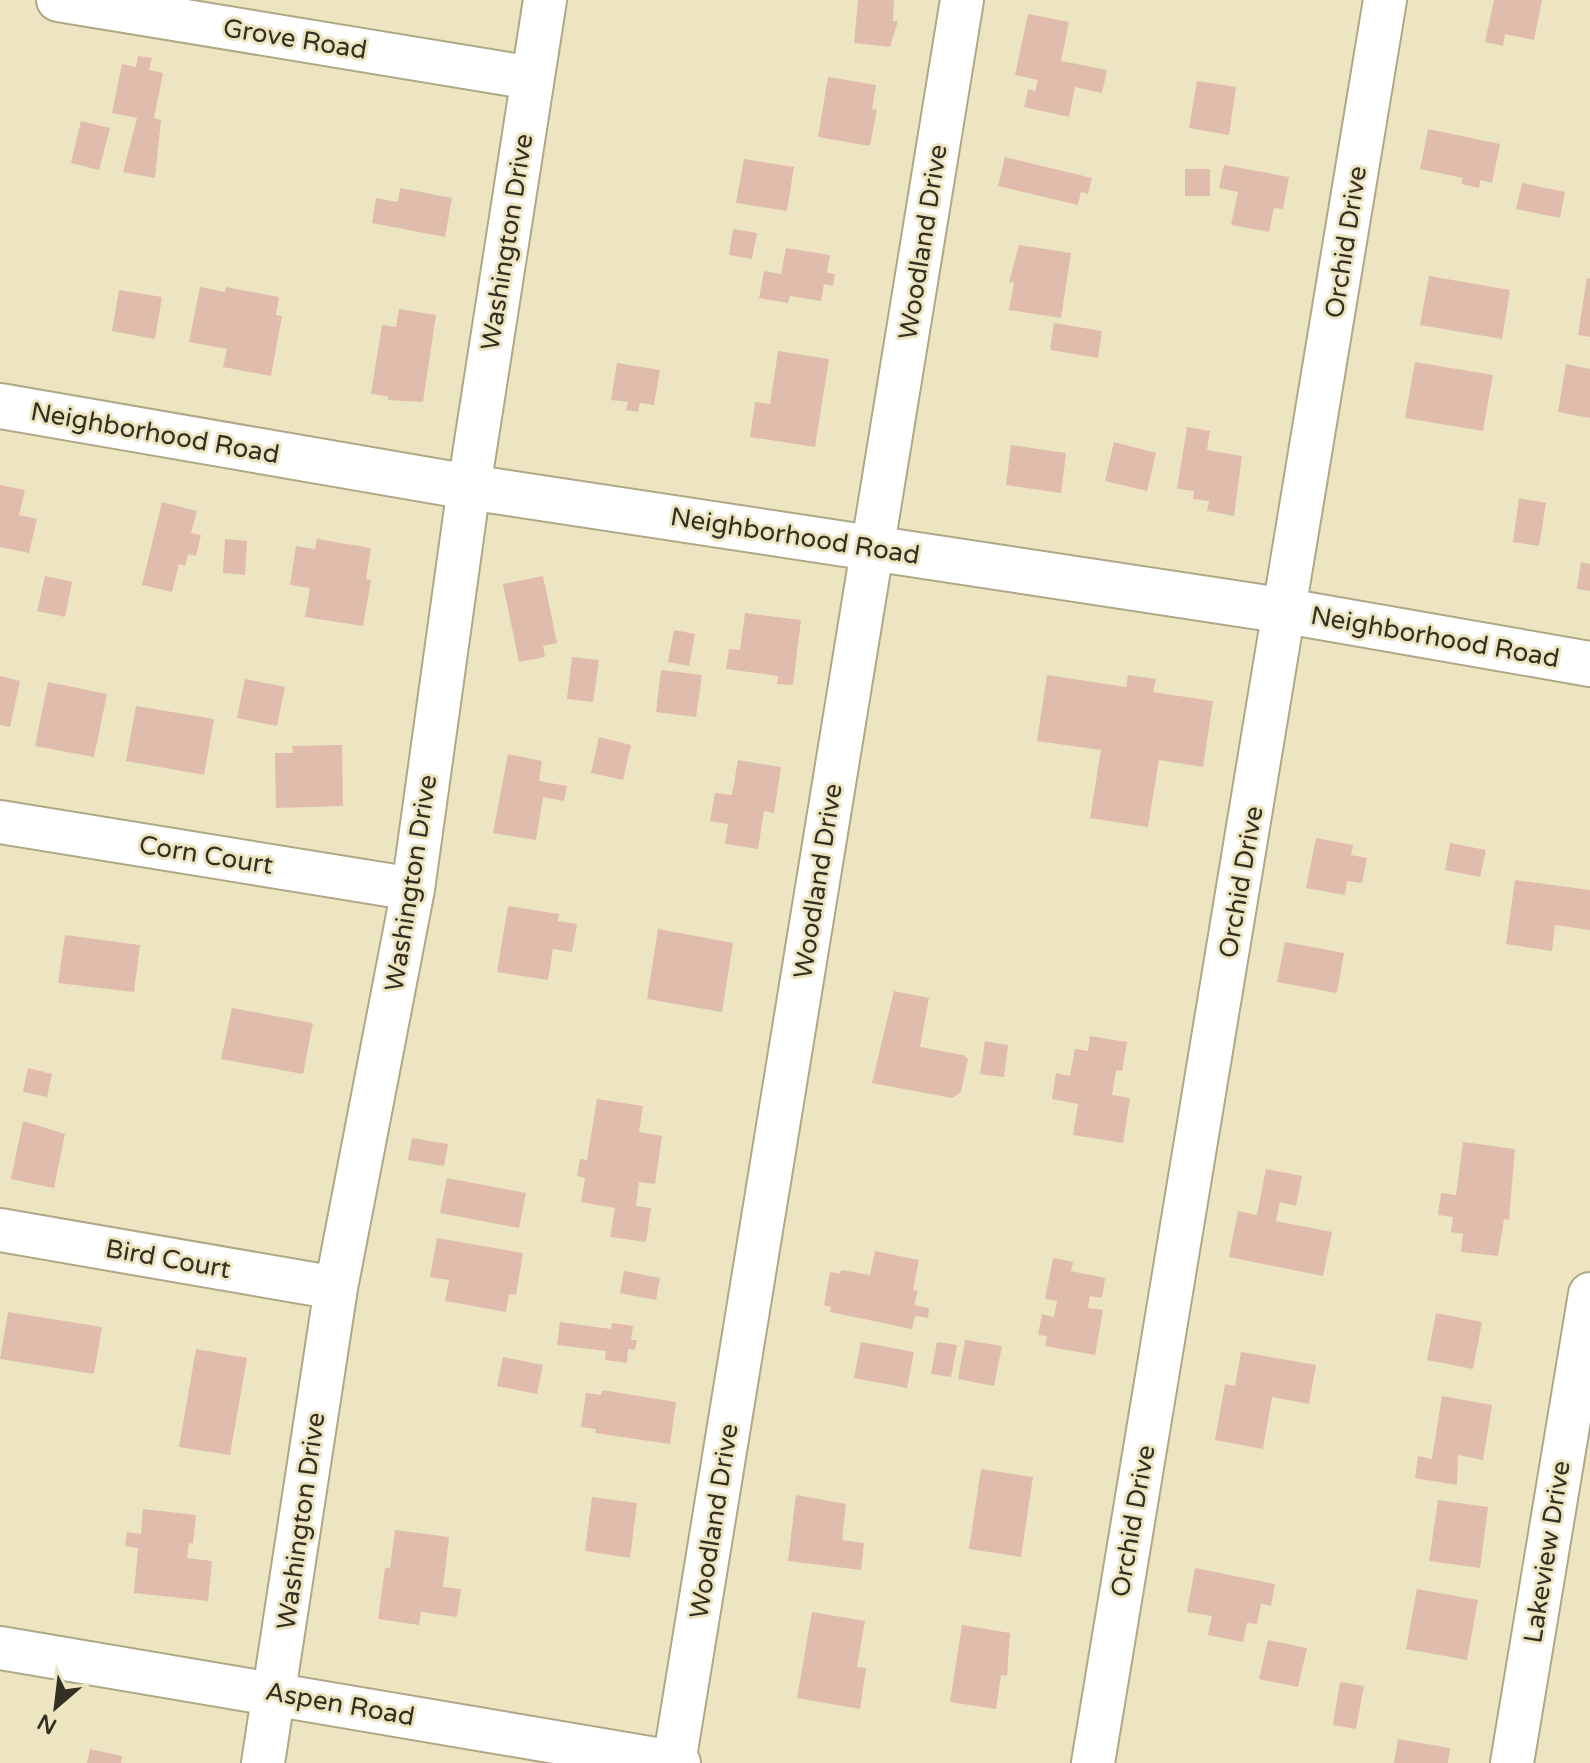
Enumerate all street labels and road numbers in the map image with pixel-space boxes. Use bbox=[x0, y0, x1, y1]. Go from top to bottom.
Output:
street label: Grove Road bbox=[221, 12, 369, 66]
street label: Washington Drive bbox=[475, 131, 539, 353]
street label: Woodland Drive bbox=[892, 142, 954, 342]
street label: Orchid Drive bbox=[1319, 164, 1373, 320]
street label: Neighborhood Road bbox=[28, 396, 282, 470]
street label: Neighborhood Road bbox=[668, 501, 922, 571]
street label: Neighborhood Road bbox=[1308, 600, 1562, 674]
street label: Washington Drive bbox=[379, 772, 443, 994]
street label: Woodland Drive bbox=[787, 781, 849, 981]
street label: Orchid Drive bbox=[1212, 804, 1270, 960]
street label: Corn Court bbox=[137, 829, 275, 881]
street label: Bird Court bbox=[103, 1233, 233, 1285]
street label: Washington Drive bbox=[270, 1410, 332, 1632]
street label: Woodland Drive bbox=[683, 1421, 745, 1621]
street label: Orchid Drive bbox=[1104, 1443, 1162, 1599]
street label: Lakeview Drive bbox=[1517, 1459, 1577, 1645]
street label: Aspen Road bbox=[263, 1676, 417, 1732]

